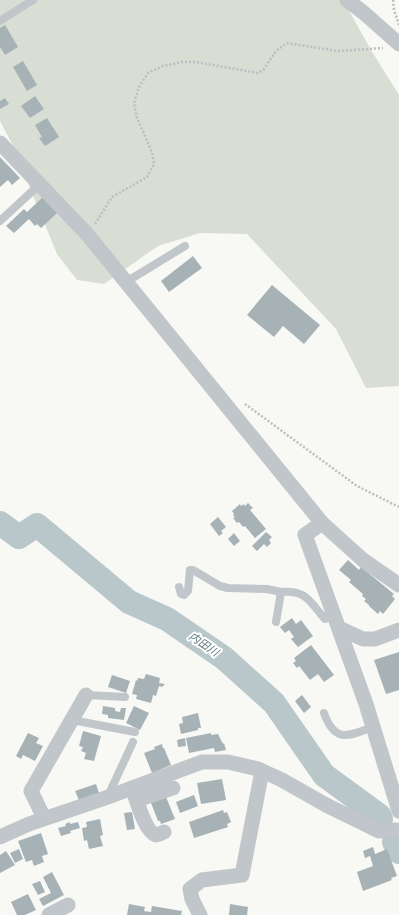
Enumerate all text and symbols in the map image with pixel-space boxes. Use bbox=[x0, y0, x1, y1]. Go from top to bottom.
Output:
water label: 内田川 bbox=[186, 629, 222, 660]

